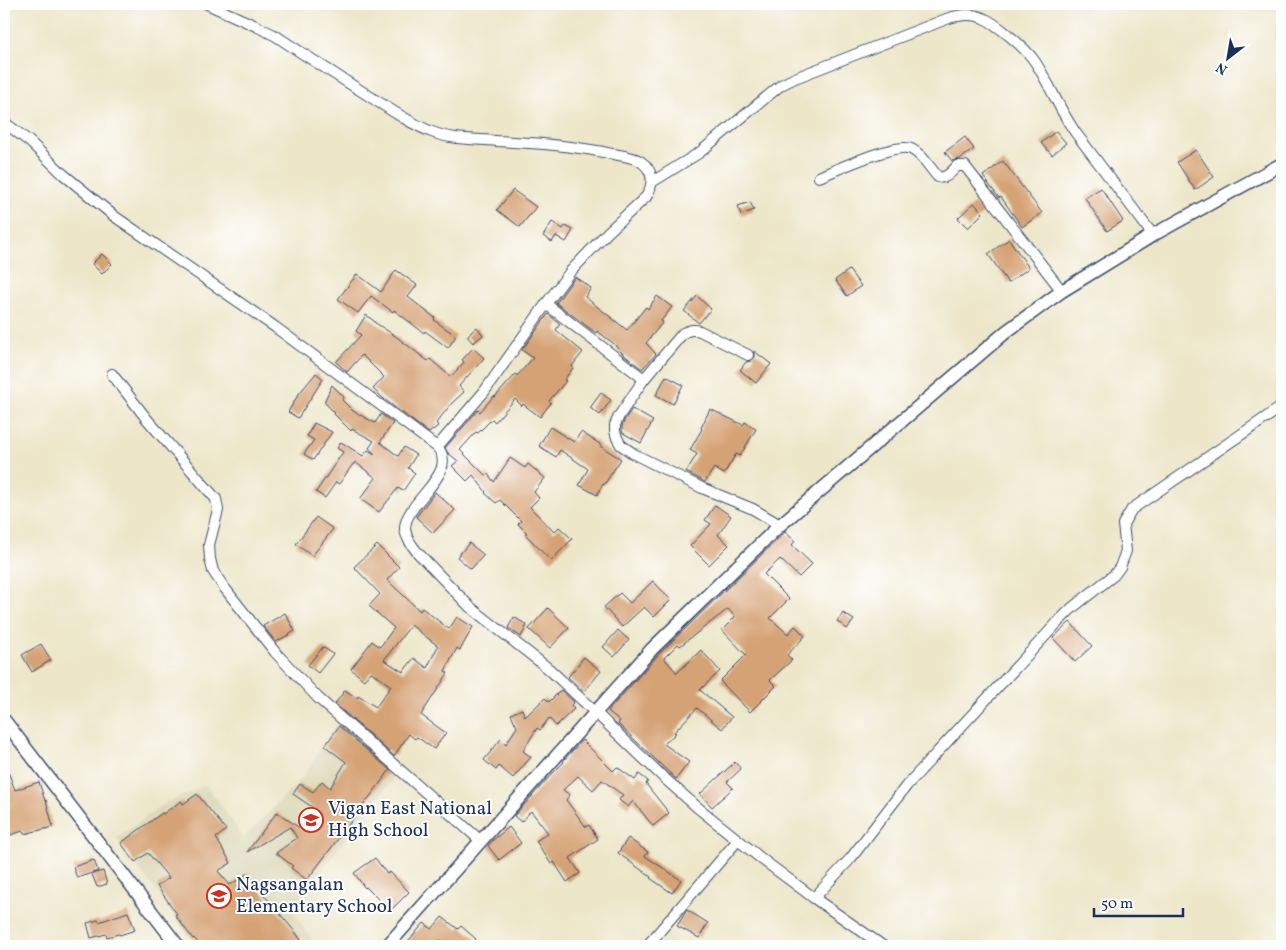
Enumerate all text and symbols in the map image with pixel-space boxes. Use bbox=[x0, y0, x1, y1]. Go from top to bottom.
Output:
north arrow bbox=[1204, 32, 1254, 82]
text: N bbox=[1213, 57, 1231, 79]
place label: Vigan East National High School bbox=[328, 796, 492, 844]
school or university icon: Vigan East National High School bbox=[298, 807, 324, 833]
place label: Nagsangalan Elementary School bbox=[236, 872, 393, 920]
school or university icon: Nagsangalan Elementary School bbox=[206, 883, 232, 909]
scale bar bbox=[1094, 885, 1182, 917]
text: 50 m bbox=[1101, 894, 1133, 915]

